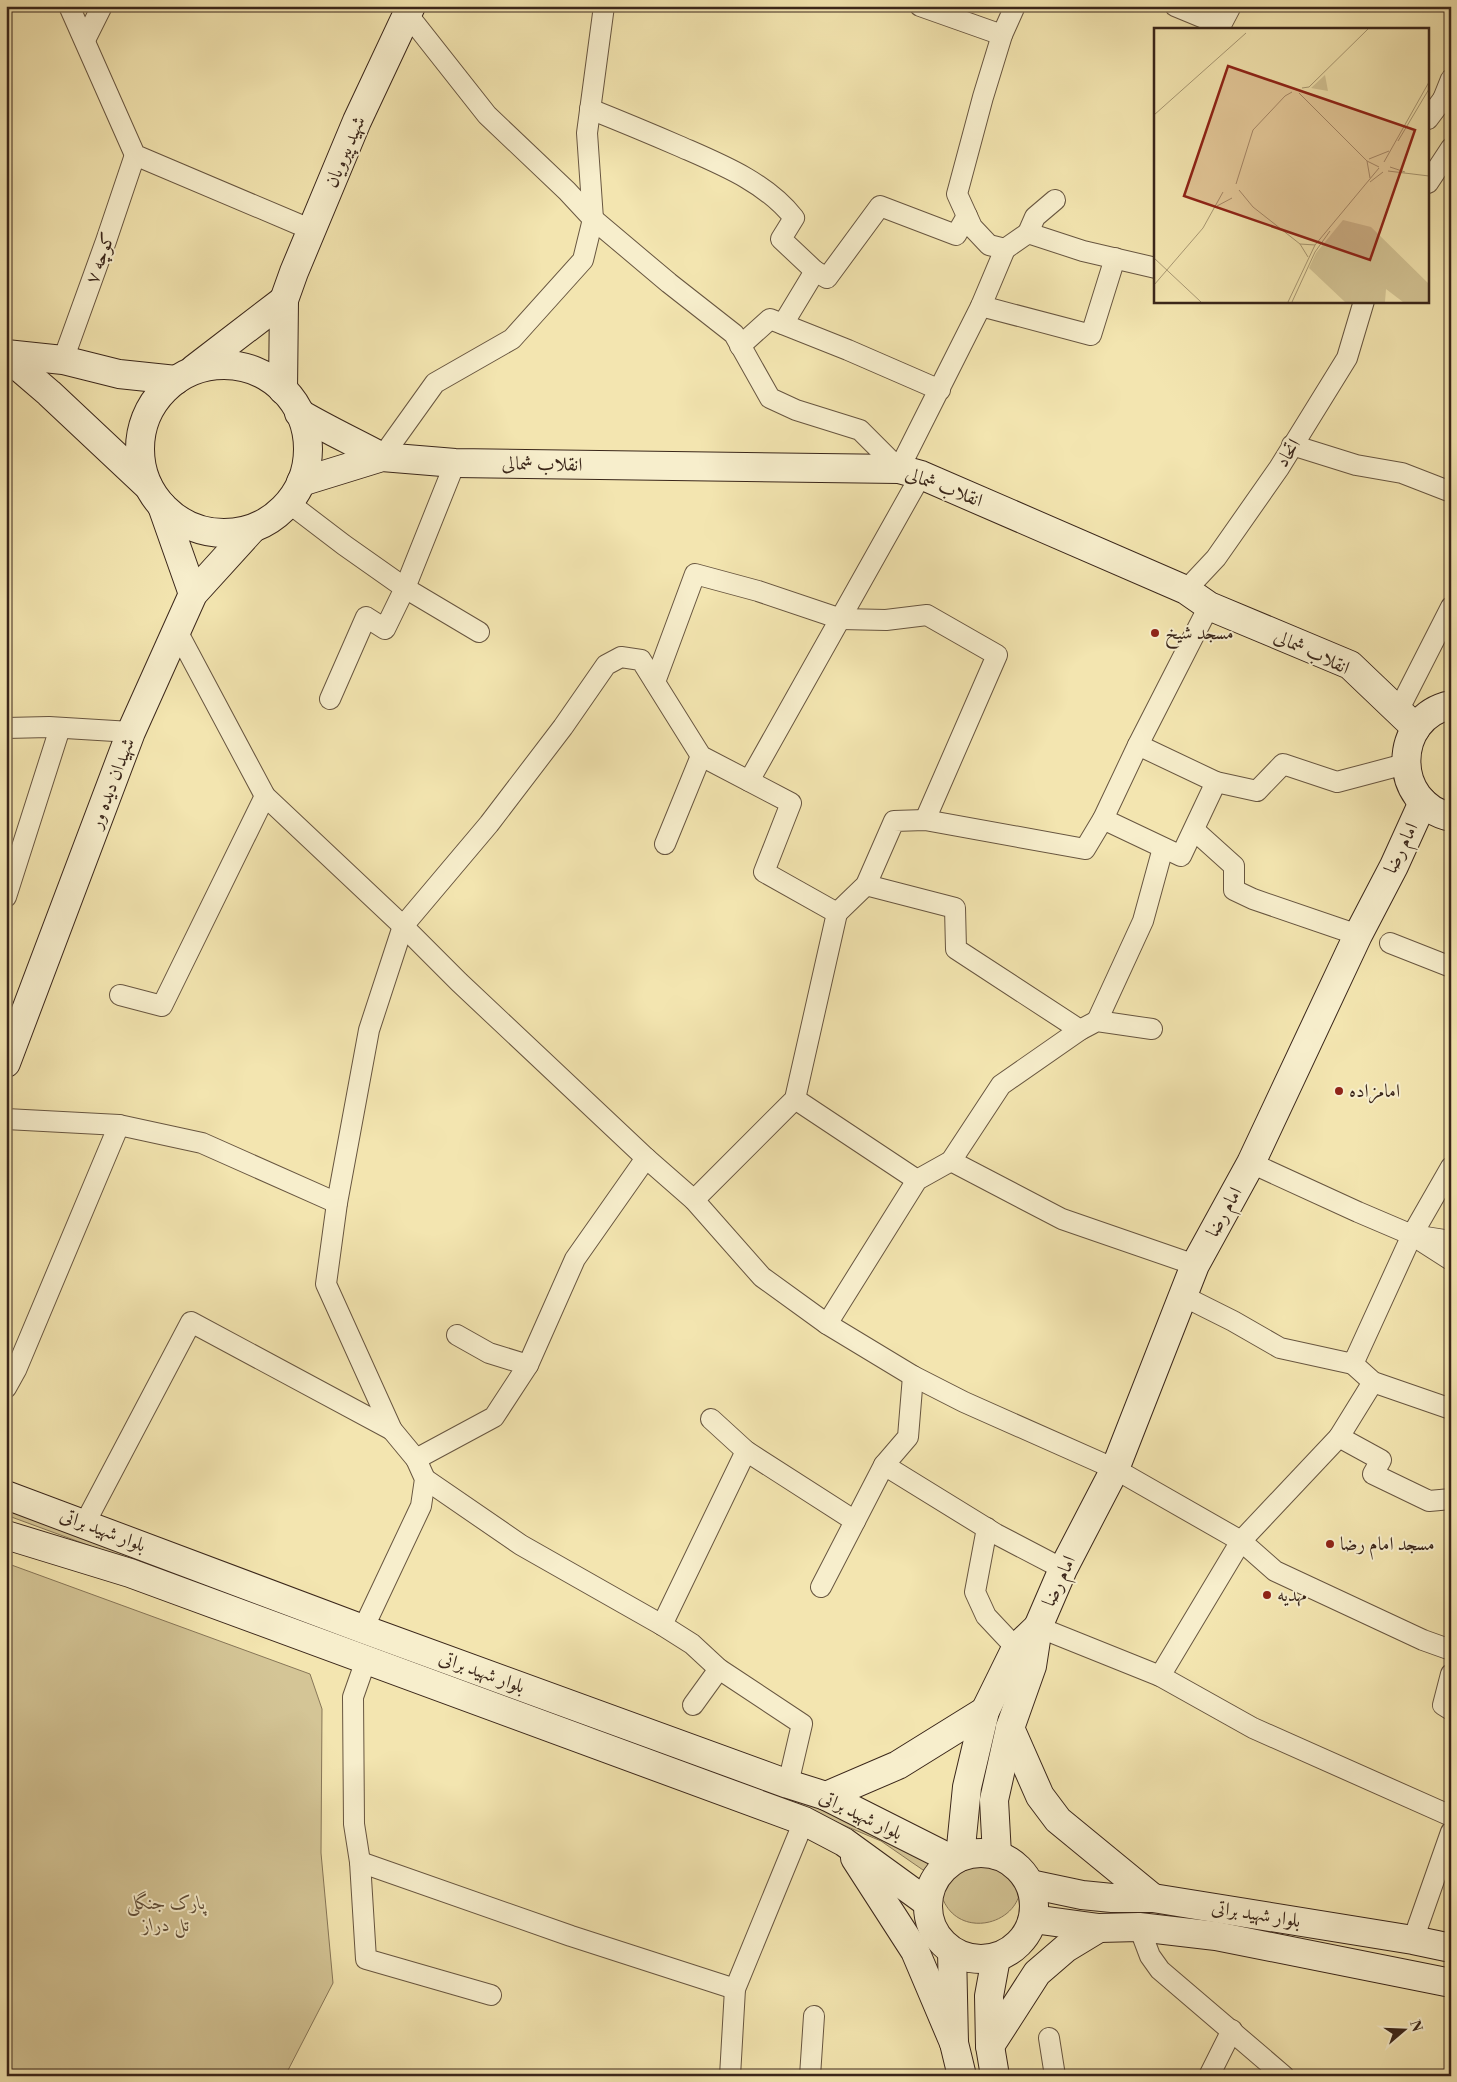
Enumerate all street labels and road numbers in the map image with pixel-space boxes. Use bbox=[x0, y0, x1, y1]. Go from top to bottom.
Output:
street label: شهید پیرویان bbox=[319, 113, 372, 192]
street label: کوچه ۷ bbox=[80, 229, 121, 287]
street label: اتحاد bbox=[1270, 434, 1306, 472]
street label: انقلاب شمالی bbox=[501, 451, 583, 477]
street label: انقلاب شمالی bbox=[902, 461, 986, 513]
street label: انقلاب شمالی bbox=[1270, 624, 1354, 680]
street label: شهیدان دیده ور bbox=[83, 734, 140, 833]
street label: امام رضا bbox=[1378, 819, 1427, 879]
street label: امام رضا bbox=[1201, 1183, 1251, 1243]
street label: بلوار شهید براتی bbox=[57, 1503, 149, 1557]
street label: امام رضا bbox=[1037, 1552, 1085, 1612]
street label: بلوار شهید براتی bbox=[436, 1645, 528, 1699]
street label: بلوار شهید براتی bbox=[815, 1784, 907, 1846]
street label: بلوار شهید براتی bbox=[1210, 1895, 1302, 1933]

